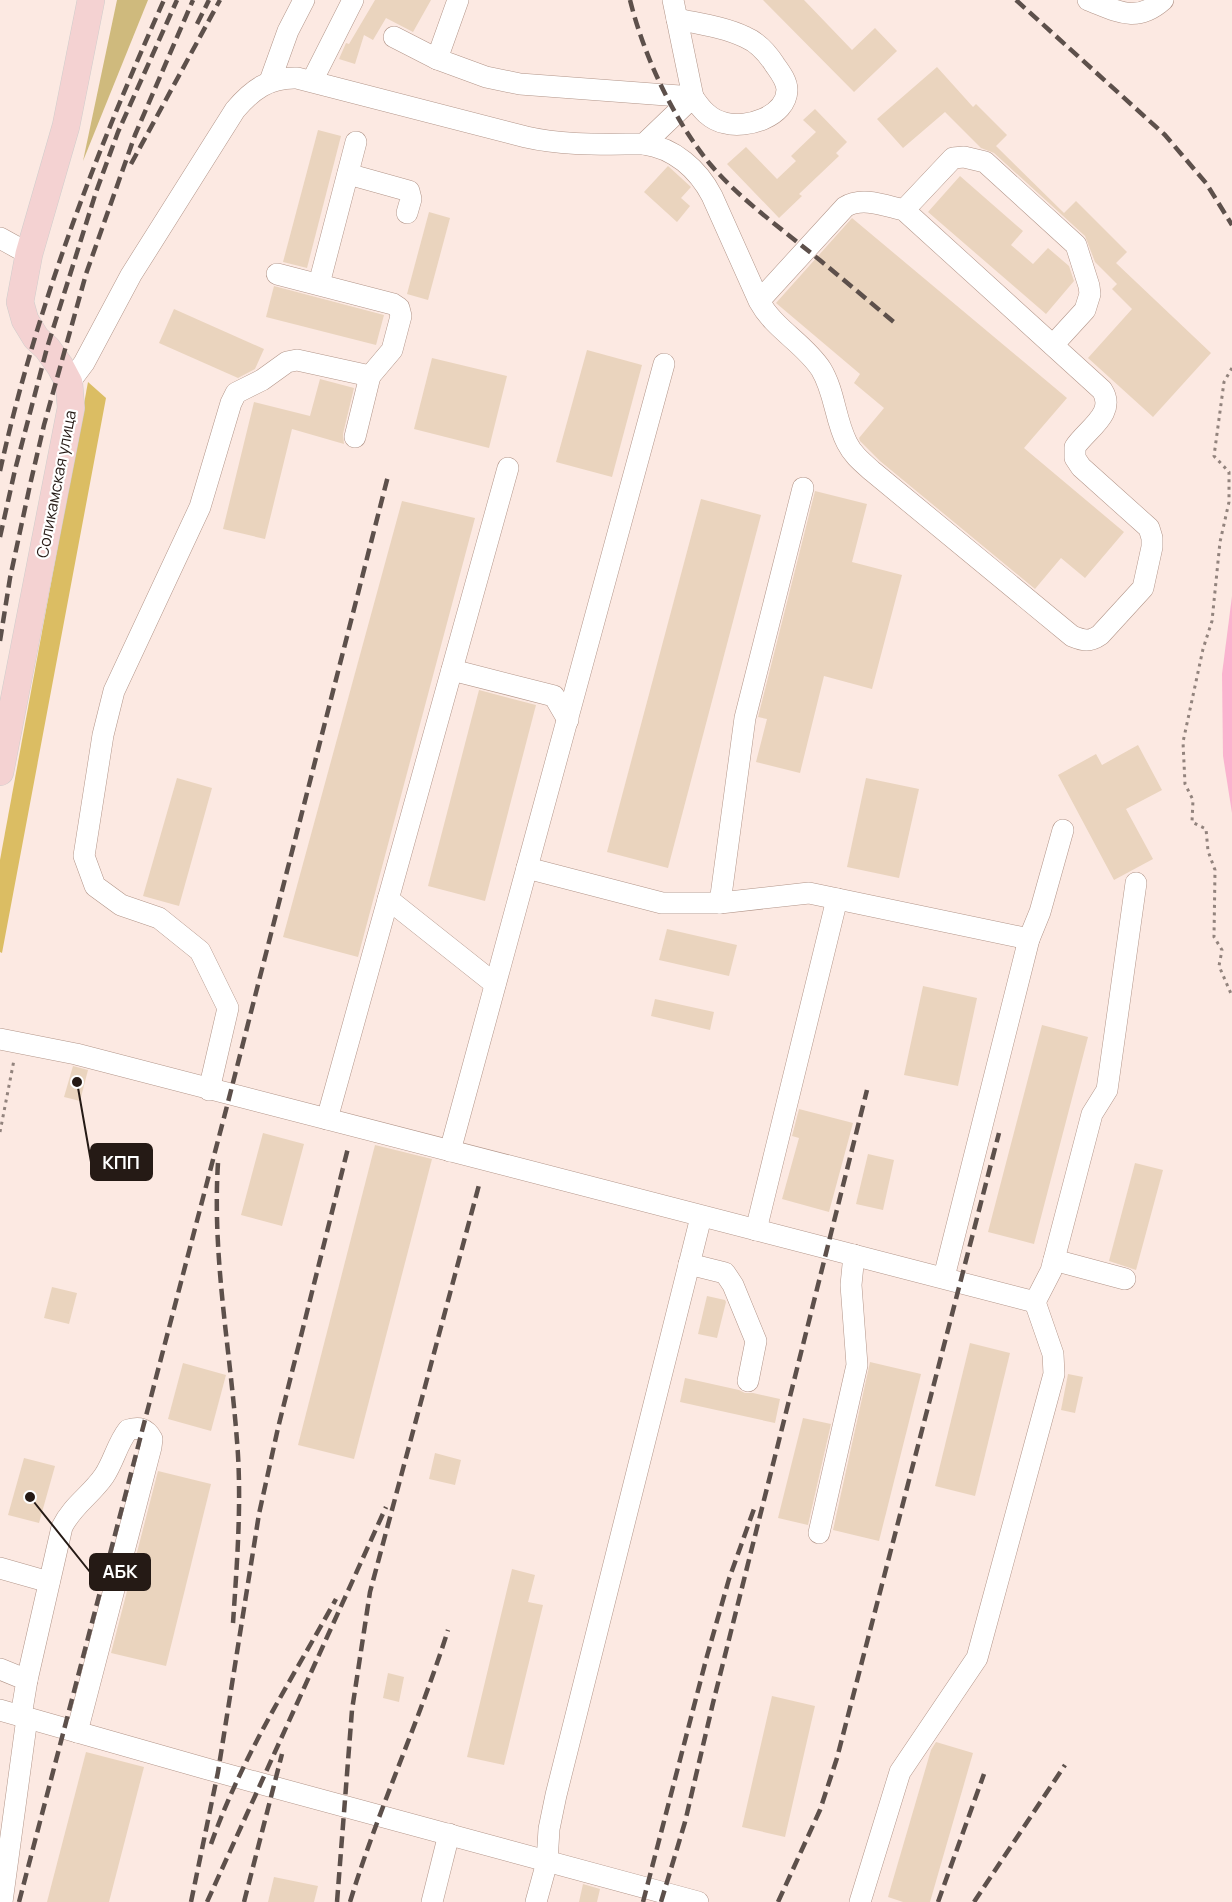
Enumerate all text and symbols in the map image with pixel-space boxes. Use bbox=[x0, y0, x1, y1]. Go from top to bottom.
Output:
street label: Соликамская улица bbox=[31, 408, 81, 560]
callout: КПП bbox=[91, 1144, 152, 1180]
text: КПП bbox=[102, 1150, 140, 1174]
callout: АБК bbox=[90, 1554, 150, 1590]
text: АБК bbox=[102, 1559, 138, 1583]

